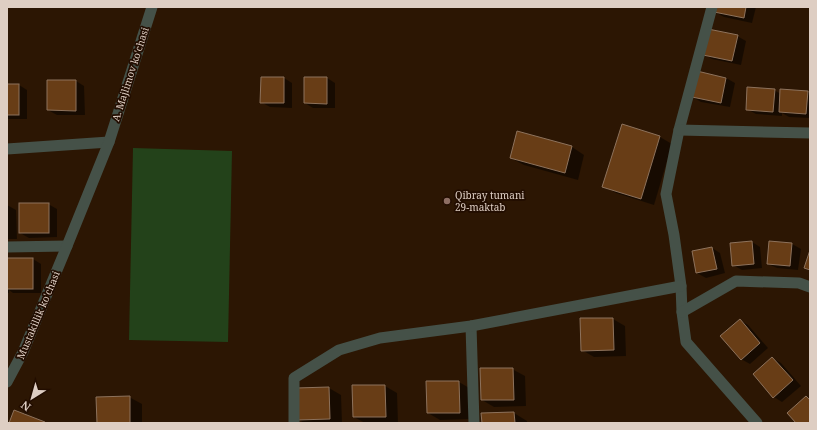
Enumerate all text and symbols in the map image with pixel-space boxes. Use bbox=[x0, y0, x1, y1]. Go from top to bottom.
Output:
street label: A. Majlimov ko'chasi bbox=[108, 24, 152, 123]
place label: Qibray tumani 29-maktab bbox=[455, 188, 525, 214]
marker: Qibray tumani 29-maktab bbox=[442, 196, 452, 206]
street label: Mustakillik ko'chasi bbox=[13, 268, 63, 361]
north arrow bbox=[12, 378, 52, 418]
text: N bbox=[17, 398, 34, 415]

